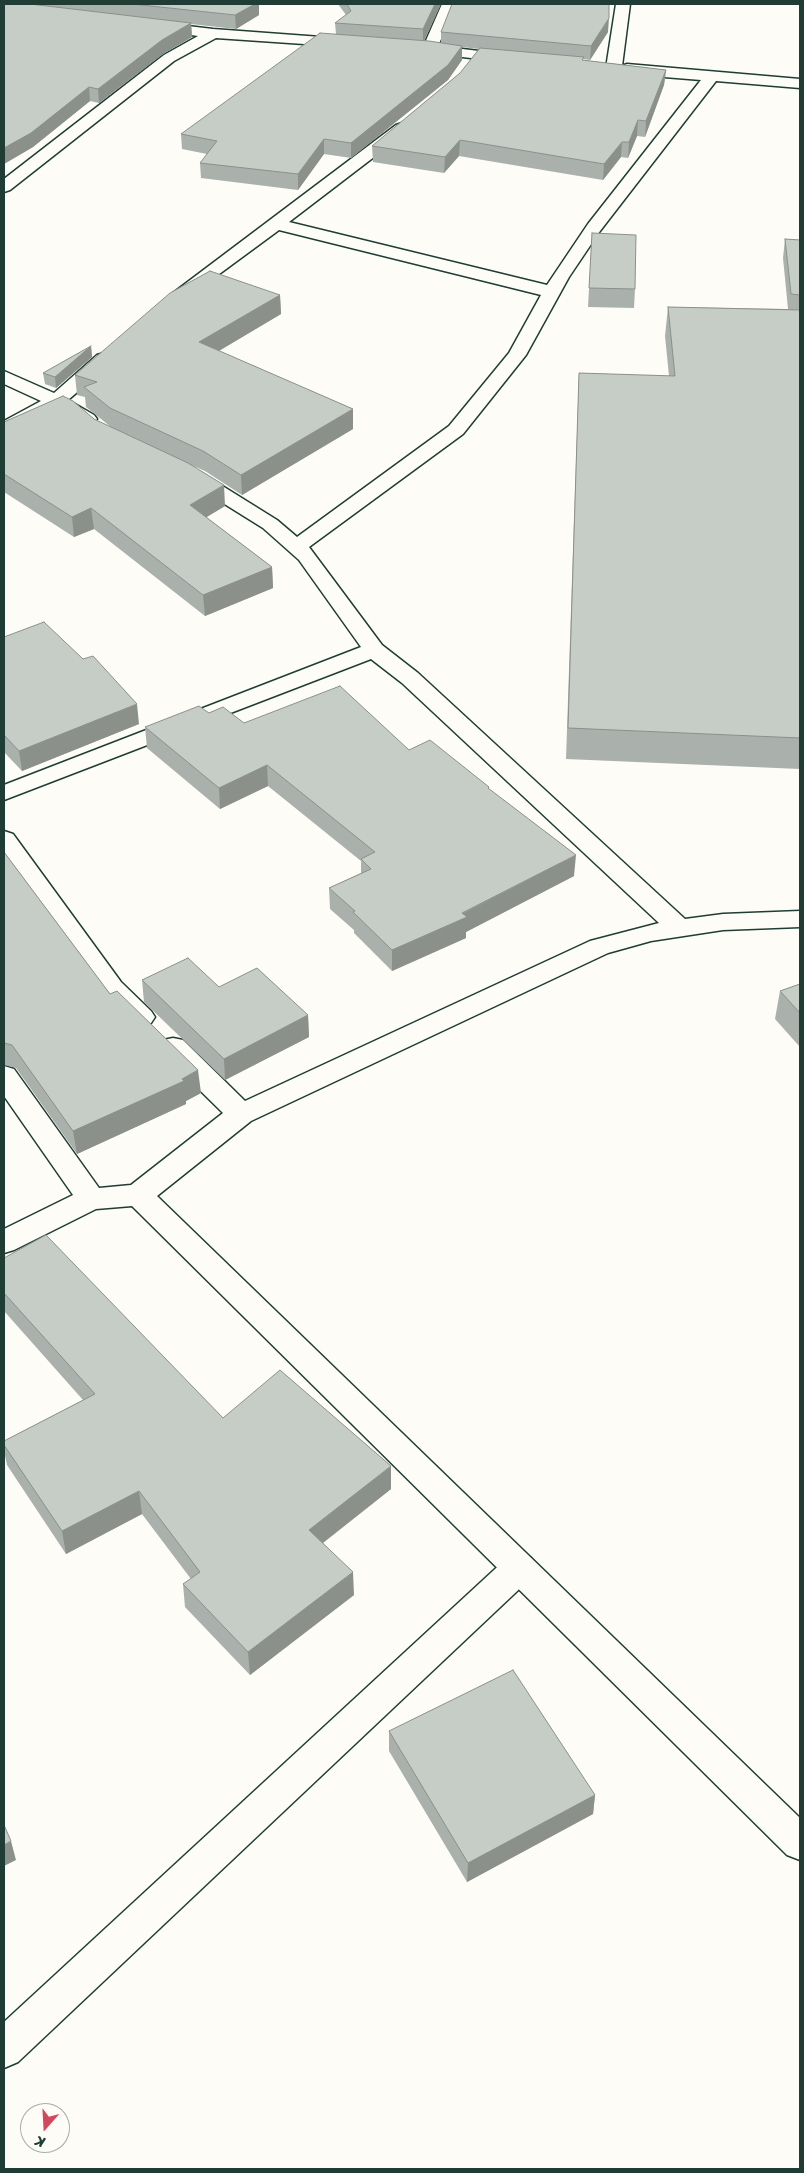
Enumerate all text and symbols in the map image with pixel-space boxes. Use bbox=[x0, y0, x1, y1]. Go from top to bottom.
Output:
north arrow bbox=[20, 2103, 70, 2153]
text: K bbox=[32, 2129, 48, 2155]

